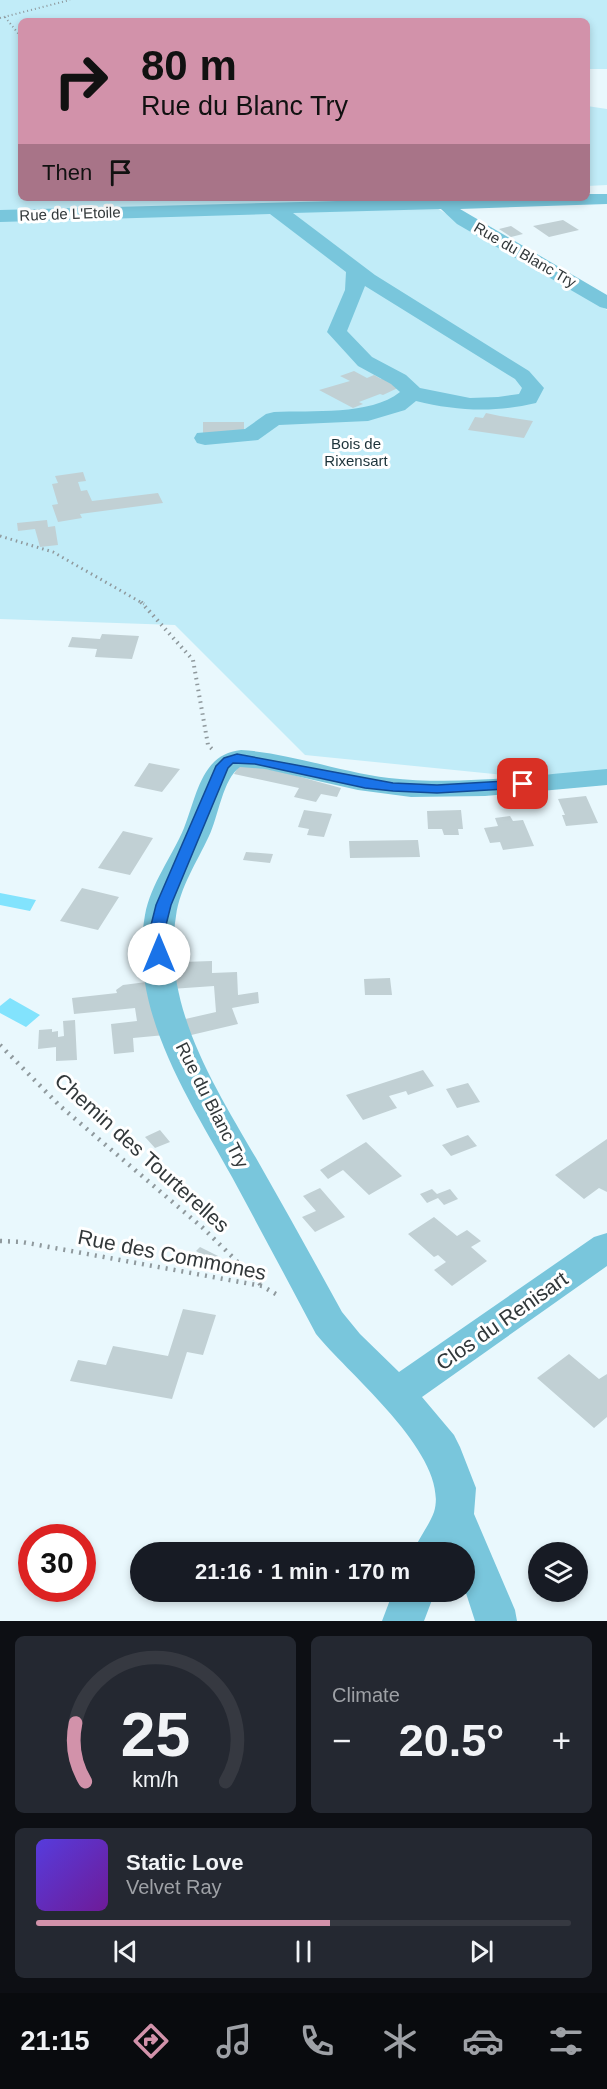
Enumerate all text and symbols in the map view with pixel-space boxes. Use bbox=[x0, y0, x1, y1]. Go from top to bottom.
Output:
icon: right bbox=[42, 42, 120, 120]
text: 80 m bbox=[141, 42, 237, 89]
text: Rue du Blanc Try bbox=[141, 91, 348, 121]
icon: arrive bbox=[104, 156, 137, 189]
text: Then bbox=[42, 160, 92, 185]
street label: Rue de L'Etoile bbox=[19, 203, 121, 224]
street label: Rue du Blanc Try bbox=[471, 218, 580, 291]
park label: Bois de Rixensart bbox=[324, 435, 389, 469]
pin bbox=[497, 758, 548, 809]
icon: arrive bbox=[506, 767, 539, 800]
position arrow bbox=[127, 922, 191, 986]
street label: Rue du Blanc Try bbox=[172, 1039, 252, 1171]
street label: Chemin des Tourterelles bbox=[51, 1068, 234, 1237]
street label: Rue des Commones bbox=[76, 1225, 268, 1284]
street label: Clos du Renisart bbox=[432, 1267, 572, 1375]
speed limit sign: 30 bbox=[18, 1524, 96, 1602]
map controls bbox=[528, 1542, 588, 1602]
button: layers bbox=[528, 1542, 588, 1602]
text: 21:16 · 1 min · 170 m bbox=[195, 1559, 410, 1584]
text: Climate bbox=[332, 1684, 400, 1706]
text: 25 bbox=[121, 1700, 190, 1769]
text: 20.5° bbox=[399, 1715, 504, 1766]
text: − bbox=[332, 1722, 351, 1759]
text: + bbox=[552, 1722, 571, 1759]
text: km/h bbox=[132, 1768, 179, 1792]
text: Static Love bbox=[126, 1850, 243, 1875]
text: Velvet Ray bbox=[126, 1876, 222, 1898]
icon: previous bbox=[109, 1935, 142, 1968]
icon: pause bbox=[287, 1935, 320, 1968]
icon: next bbox=[465, 1935, 498, 1968]
icon: directions bbox=[130, 2020, 172, 2062]
icon: music bbox=[213, 2020, 255, 2062]
icon: phone bbox=[296, 2020, 338, 2062]
icon: climate bbox=[379, 2020, 421, 2062]
icon: car bbox=[462, 2020, 504, 2062]
icon: filters bbox=[545, 2020, 587, 2062]
text: 21:15 bbox=[20, 2026, 89, 2056]

